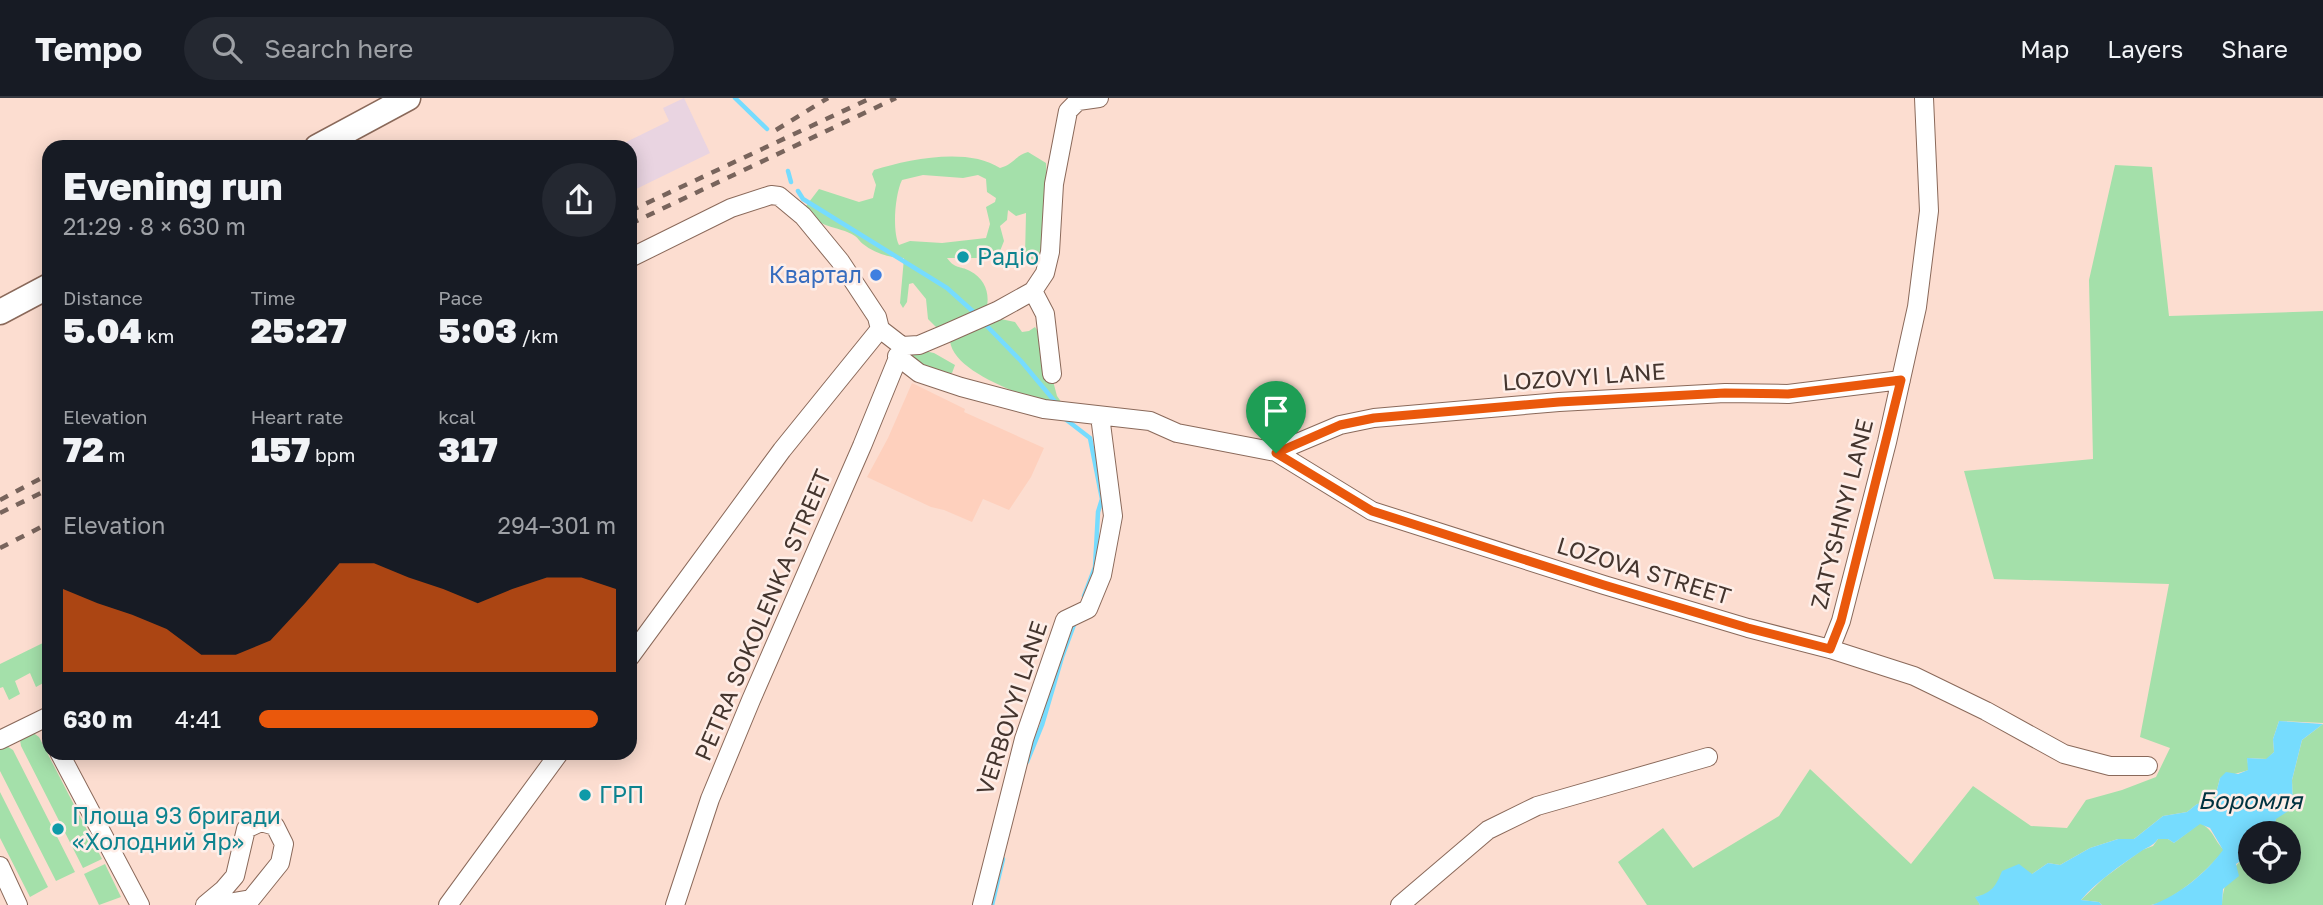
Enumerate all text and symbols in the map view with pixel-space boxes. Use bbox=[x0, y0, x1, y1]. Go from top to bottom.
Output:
search box bbox=[184, 17, 674, 80]
text: Tempo bbox=[35, 29, 142, 68]
icon: search bbox=[208, 29, 246, 67]
text: Search here bbox=[264, 33, 413, 64]
text: Map bbox=[2020, 34, 2069, 63]
text: Layers bbox=[2107, 34, 2183, 63]
text: Share bbox=[2221, 34, 2288, 63]
text: Evening run bbox=[63, 163, 282, 208]
button: share bbox=[542, 163, 616, 237]
text: 21:29 · 8 × 630 m bbox=[63, 212, 246, 240]
place label: Радіо bbox=[977, 242, 1039, 270]
marker: Радіо bbox=[955, 249, 971, 265]
place label: Квартал bbox=[769, 260, 862, 288]
marker: Квартал bbox=[868, 267, 884, 283]
text: Distance bbox=[63, 286, 143, 309]
text: Time bbox=[251, 286, 295, 309]
text: Pace bbox=[438, 286, 483, 309]
text: 5.04 bbox=[63, 309, 142, 351]
text: 25:27 bbox=[251, 309, 347, 351]
text: 5:03 bbox=[438, 309, 517, 351]
text: km bbox=[142, 324, 174, 347]
text: /km bbox=[517, 324, 559, 347]
street label: LOZOVYI LANE bbox=[1501, 356, 1666, 396]
pin bbox=[1246, 381, 1306, 453]
icon: arrive bbox=[1257, 392, 1295, 430]
text: Elevation bbox=[63, 405, 148, 428]
text: Heart rate bbox=[251, 405, 343, 428]
text: kcal bbox=[438, 405, 476, 428]
street label: ZATYSHNYI LANE bbox=[1804, 416, 1878, 612]
text: 72 bbox=[63, 428, 104, 470]
text: 157 bbox=[251, 428, 310, 470]
text: 317 bbox=[438, 428, 498, 470]
text: m bbox=[104, 443, 125, 466]
text: bpm bbox=[310, 443, 355, 466]
street label: PETRA SOKOLENKA STREET bbox=[688, 465, 836, 764]
text: Elevation bbox=[63, 511, 165, 539]
text: 294–301 m bbox=[498, 511, 616, 539]
street label: LOZOVA STREET bbox=[1554, 530, 1735, 610]
street label: VERBOVYI LANE bbox=[970, 617, 1052, 798]
text: 630 m bbox=[63, 705, 132, 733]
text: 4:41 bbox=[175, 705, 221, 733]
place label: ГРП bbox=[599, 780, 644, 808]
water label: Боромля bbox=[2198, 785, 2304, 814]
marker: ГРП bbox=[577, 787, 593, 803]
place label: Площа 93 бригади «Холодний Яр» bbox=[72, 801, 281, 855]
marker: Площа 93 бригади «Холодний Яр» bbox=[50, 821, 66, 837]
map controls bbox=[2238, 821, 2301, 884]
button: locate bbox=[2238, 821, 2301, 884]

